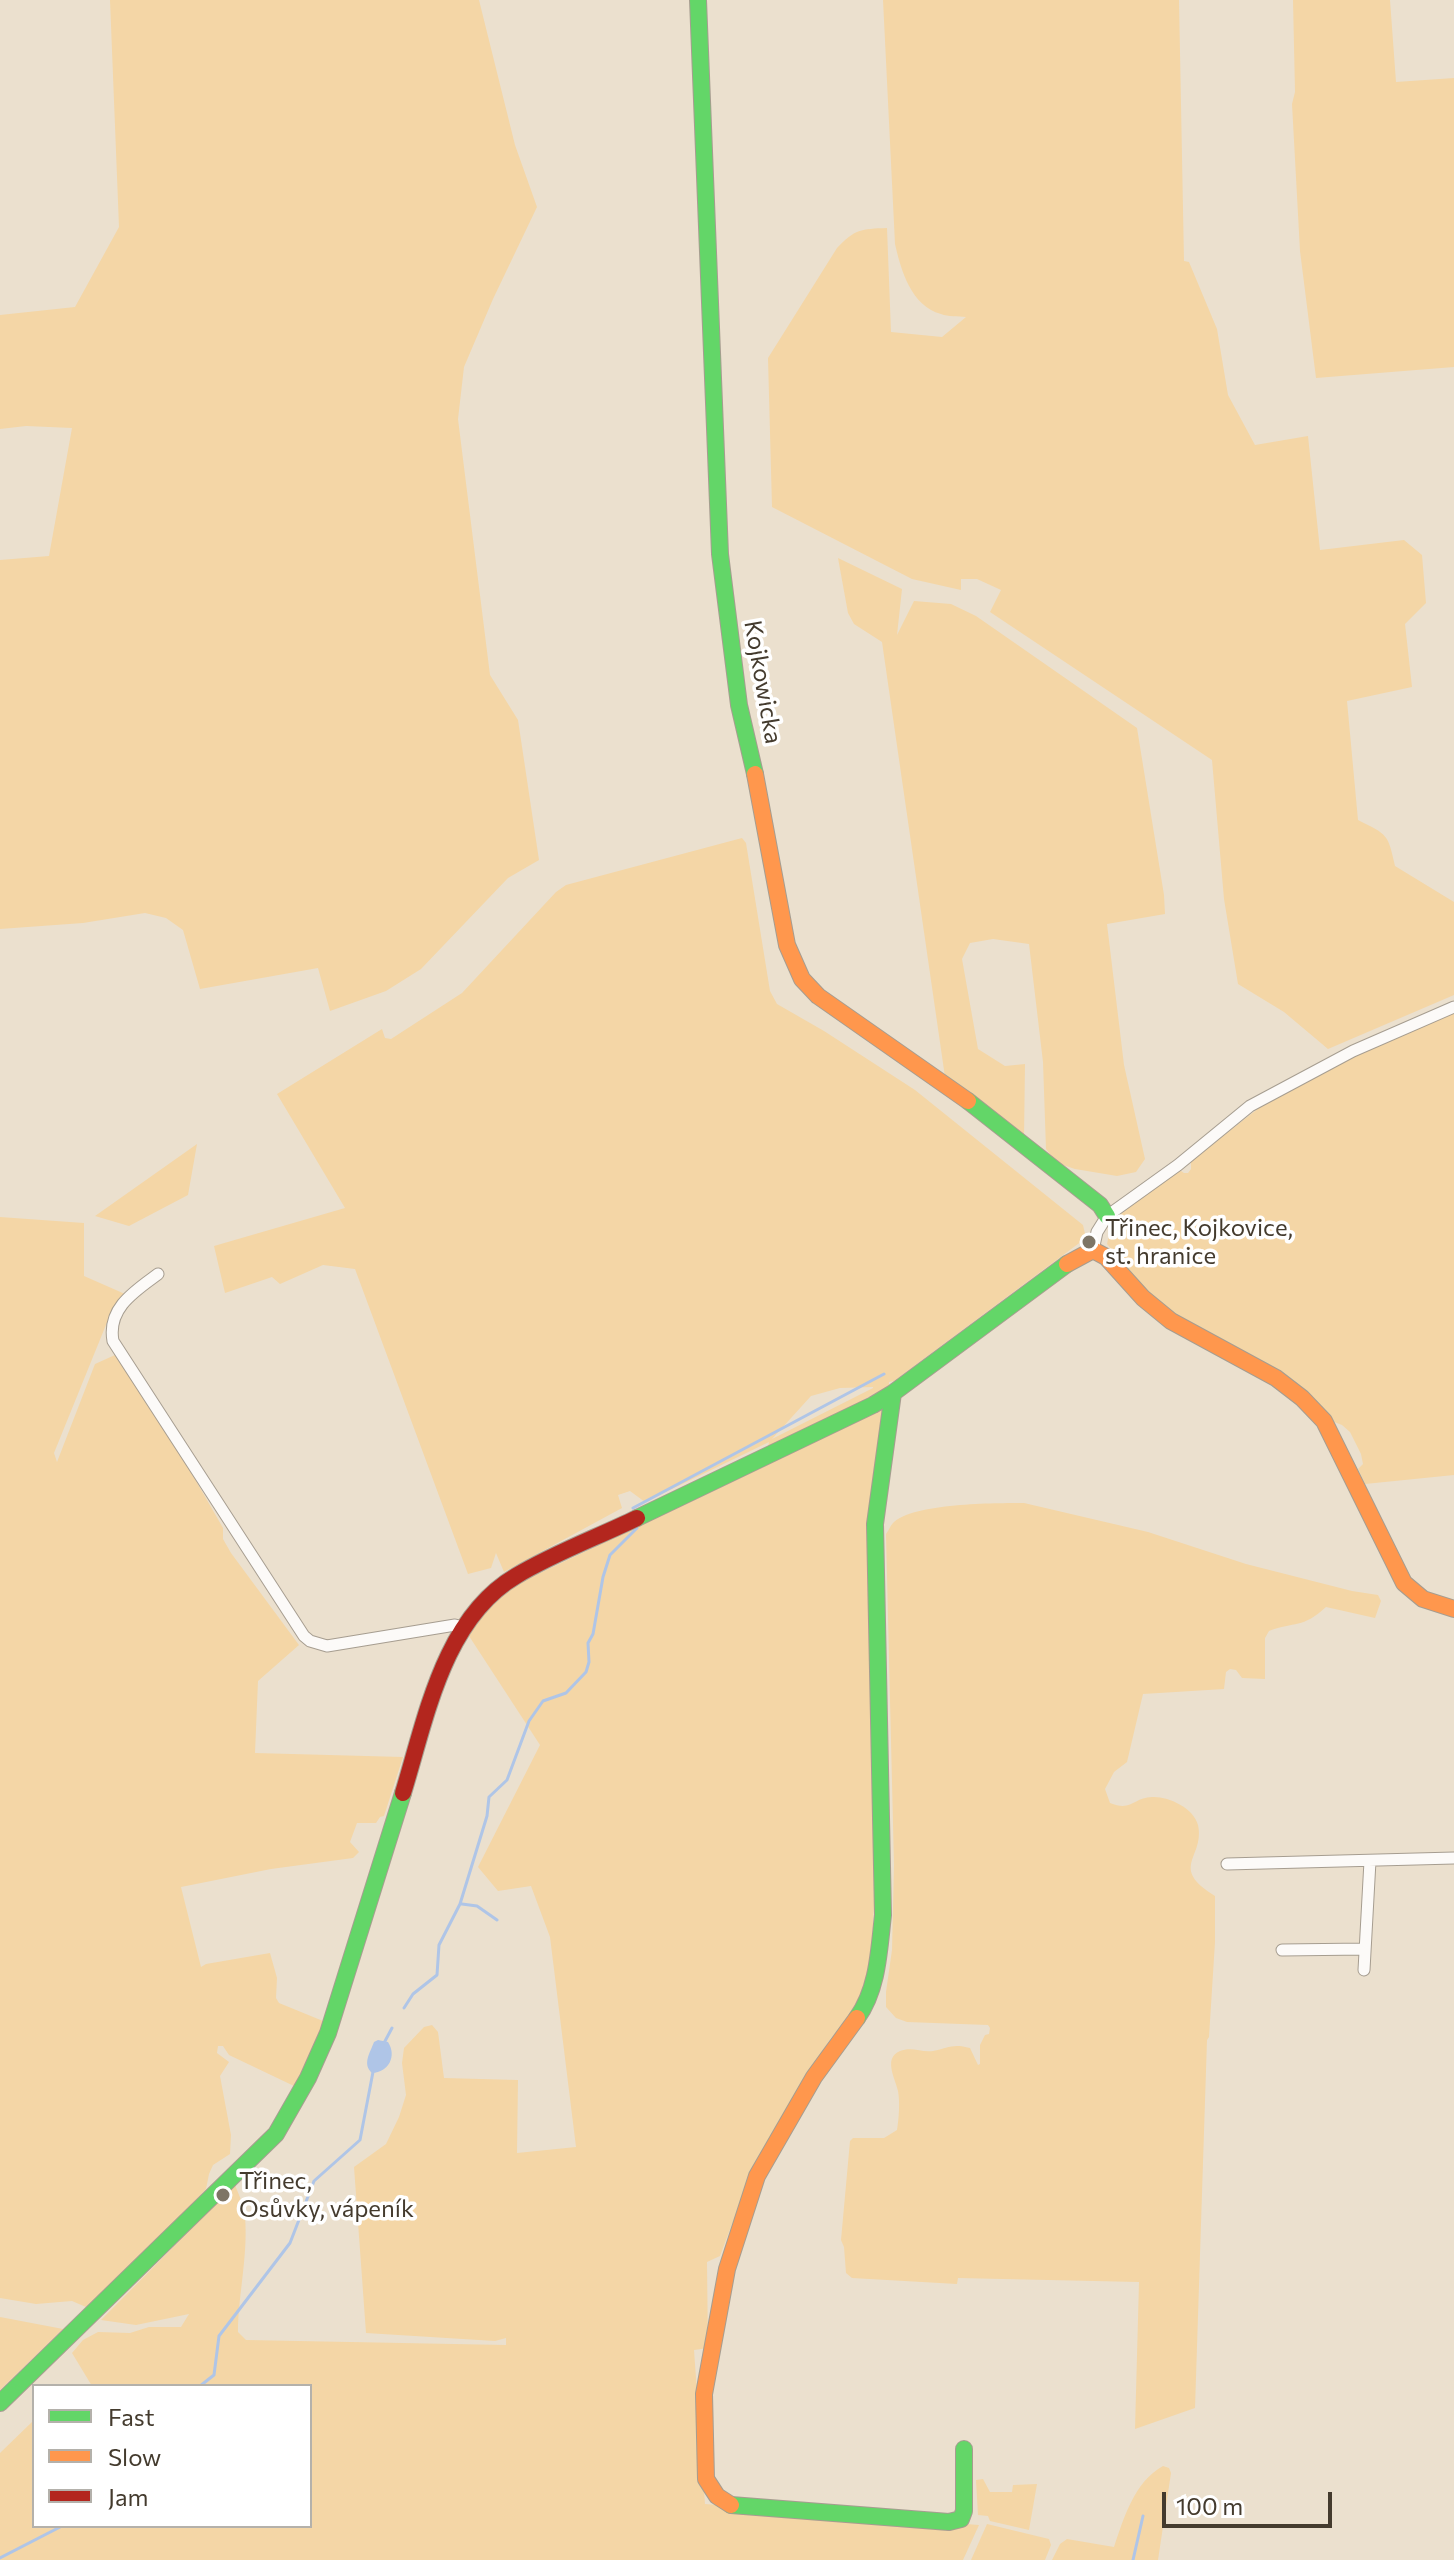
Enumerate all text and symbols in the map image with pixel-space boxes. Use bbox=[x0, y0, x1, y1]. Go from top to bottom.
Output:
street label: Kojkowicka bbox=[738, 618, 788, 746]
place label: Třinec, Kojkovice, st. hranice bbox=[1105, 1214, 1293, 1270]
marker: Třinec, Kojkovice, st. hranice bbox=[1080, 1233, 1098, 1251]
place label: Třinec, Osůvky, vápeník bbox=[239, 2167, 414, 2223]
marker: Třinec, Osůvky, vápeník bbox=[214, 2186, 232, 2204]
legend bbox=[32, 2384, 312, 2528]
text: Fast bbox=[108, 2402, 155, 2431]
text: Slow bbox=[108, 2442, 161, 2471]
scale bar bbox=[1166, 2476, 1336, 2526]
text: Jam bbox=[108, 2482, 148, 2511]
text: 100 m bbox=[1176, 2491, 1243, 2520]

